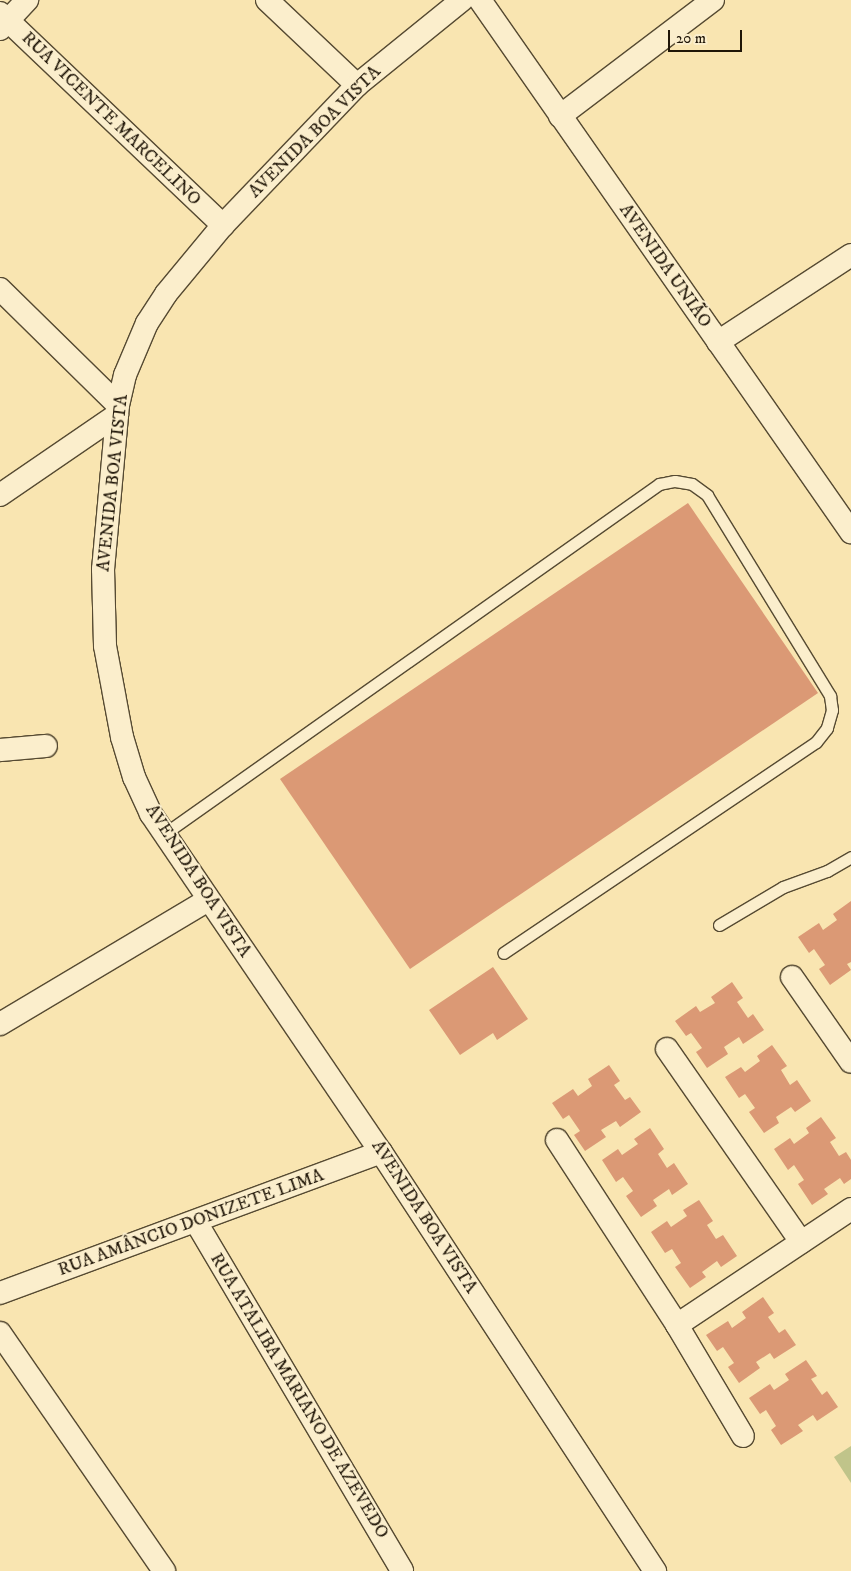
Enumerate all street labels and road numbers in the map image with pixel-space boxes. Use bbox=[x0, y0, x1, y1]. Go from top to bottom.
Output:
street label: RUA VICENTE MARCELINO bbox=[17, 28, 205, 210]
street label: AVENIDA BOA VISTA bbox=[244, 61, 386, 203]
street label: AVENIDA UNIÃO bbox=[614, 200, 716, 332]
street label: AVENIDA BOA VISTA bbox=[93, 393, 133, 573]
street label: AVENIDA BOA VISTA bbox=[140, 800, 256, 962]
street label: AVENIDA BOA VISTA bbox=[366, 1136, 482, 1298]
street label: RUA AMÂNCIO DONIZETE LIMA bbox=[55, 1165, 327, 1281]
street label: RUA ATALIBA MARIANO DE AZEVEDO bbox=[205, 1249, 393, 1543]

